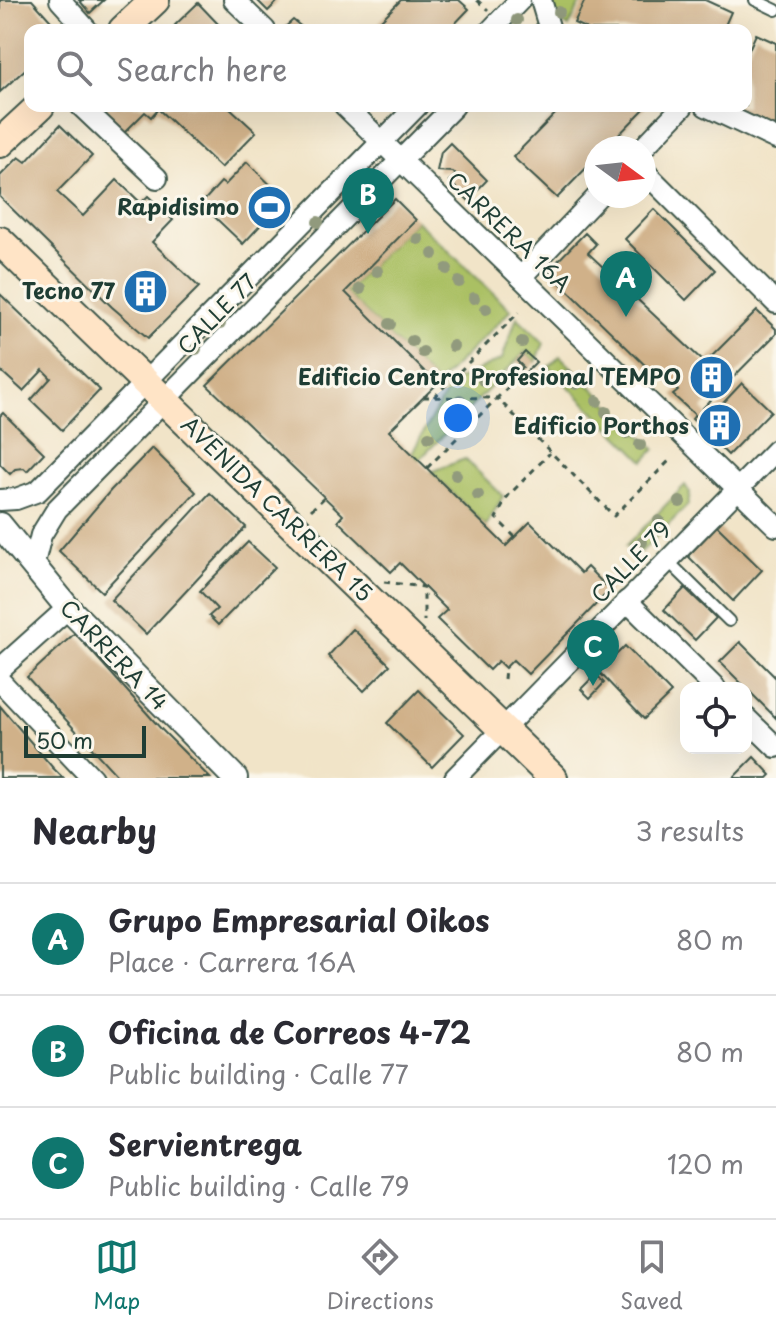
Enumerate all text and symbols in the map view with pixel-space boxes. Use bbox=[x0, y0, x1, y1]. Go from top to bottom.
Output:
search box bbox=[24, 24, 752, 112]
icon: search bbox=[52, 46, 96, 90]
text: Search here bbox=[116, 46, 288, 91]
north arrow bbox=[584, 136, 656, 208]
street label: CARRERA 16A bbox=[441, 163, 579, 299]
pin: B bbox=[342, 168, 394, 234]
sports icon: Rapidisimo bbox=[246, 183, 294, 231]
place label: Rapidisimo bbox=[117, 189, 239, 222]
pin: A bbox=[600, 251, 652, 317]
street label: CALLE 77 bbox=[169, 265, 263, 361]
building icon: Tecno 77 bbox=[122, 267, 170, 315]
place label: Tecno 77 bbox=[22, 273, 115, 306]
building icon: Edificio Centro Profesional TEMPO bbox=[688, 353, 736, 401]
place label: Edificio Centro Profesional TEMPO bbox=[298, 359, 681, 392]
your location bbox=[438, 398, 478, 438]
building icon: Edificio Porthos bbox=[696, 402, 744, 450]
street label: AVENIDA CARRERA 15 bbox=[175, 408, 381, 608]
place label: Edificio Porthos bbox=[514, 408, 689, 441]
street label: CALLE 79 bbox=[582, 512, 678, 610]
street label: CARRERA 14 bbox=[53, 591, 177, 717]
pin: C bbox=[567, 620, 619, 686]
map controls bbox=[680, 682, 752, 754]
button: locate bbox=[680, 682, 752, 754]
scale bar bbox=[24, 722, 146, 758]
text: 50 m bbox=[36, 723, 93, 756]
text: Nearby bbox=[32, 804, 157, 856]
text: 3 results bbox=[636, 811, 744, 850]
text: Grupo Empresarial Oikos bbox=[108, 897, 490, 942]
text: A bbox=[48, 920, 68, 959]
text: 80 m bbox=[676, 920, 744, 959]
text: Place · Carrera 16A bbox=[108, 942, 356, 981]
text: Oficina de Correos 4-72 bbox=[108, 1009, 471, 1054]
text: B bbox=[49, 1032, 67, 1071]
text: 80 m bbox=[676, 1032, 744, 1071]
text: Public building · Calle 77 bbox=[108, 1054, 409, 1093]
text: Servientrega bbox=[108, 1121, 302, 1166]
text: C bbox=[48, 1144, 68, 1183]
text: 120 m bbox=[667, 1144, 744, 1183]
text: Public building · Calle 79 bbox=[108, 1166, 409, 1205]
tab: Map bbox=[93, 1235, 140, 1316]
tab: Directions bbox=[327, 1235, 434, 1316]
tab: Saved bbox=[620, 1235, 683, 1316]

